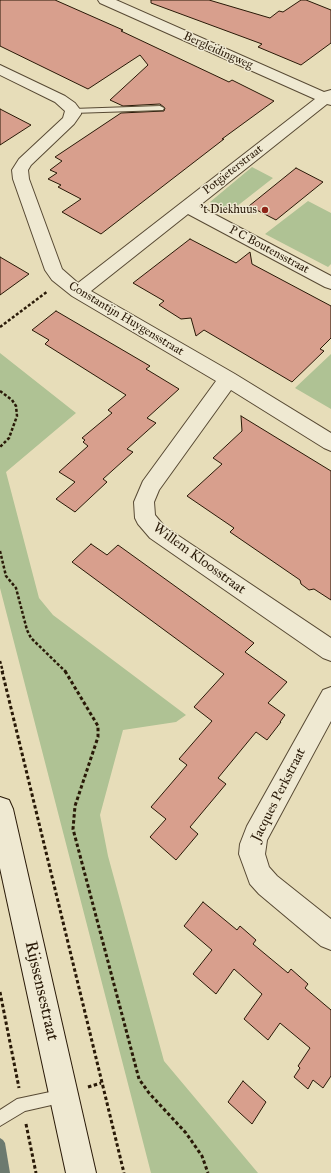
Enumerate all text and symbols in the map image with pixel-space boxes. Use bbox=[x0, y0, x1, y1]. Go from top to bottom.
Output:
street label: Bergleidingweg bbox=[181, 29, 255, 73]
street label: Potgieterstraat bbox=[200, 142, 266, 198]
place label: 't Diekhuus bbox=[200, 203, 257, 217]
marker: 't Diekhuus bbox=[260, 205, 270, 215]
street label: P C Boutensstraat bbox=[227, 223, 311, 277]
street label: Constantijn Huygensstraat bbox=[66, 279, 186, 359]
street label: Willem Kloosstraat bbox=[149, 520, 249, 598]
street label: Jacques Perkstraat bbox=[248, 746, 310, 844]
street label: Rijssensestraat bbox=[20, 939, 62, 1043]

